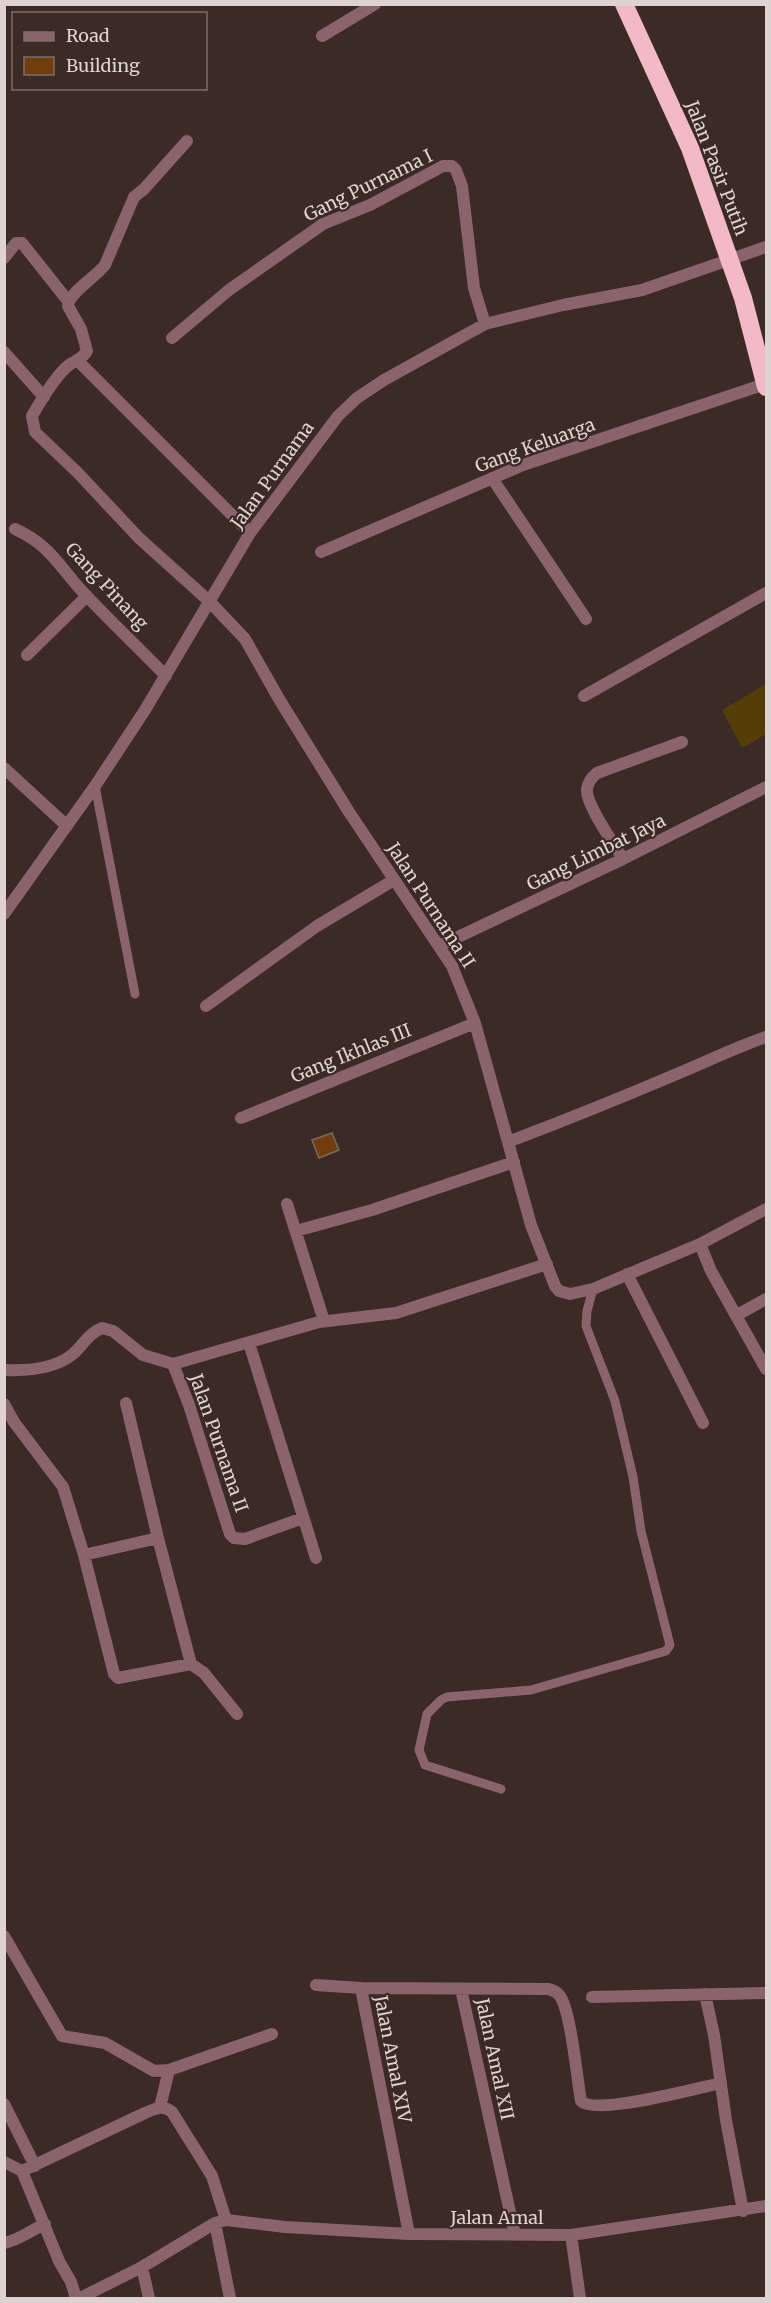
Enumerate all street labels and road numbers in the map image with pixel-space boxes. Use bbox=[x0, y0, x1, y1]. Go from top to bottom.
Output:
street label: Jalan Pasir Putih bbox=[680, 96, 753, 239]
street label: Gang Purnama I bbox=[300, 144, 436, 226]
street label: Gang Keluarga bbox=[472, 413, 598, 477]
street label: Jalan Purnama bbox=[225, 416, 319, 534]
street label: Gang Pinang bbox=[61, 538, 153, 635]
street label: Gang Limbat Jaya bbox=[523, 808, 669, 895]
street label: Jalan Purnama II bbox=[381, 837, 480, 972]
street label: Gang Ikhlas III bbox=[287, 1018, 415, 1088]
street label: Jalan Purnama II bbox=[184, 1370, 253, 1515]
street label: Jalan Amal XIV bbox=[369, 1992, 417, 2126]
street label: Jalan Amal XII bbox=[471, 1995, 519, 2122]
street label: Jalan Amal bbox=[449, 2206, 544, 2229]

